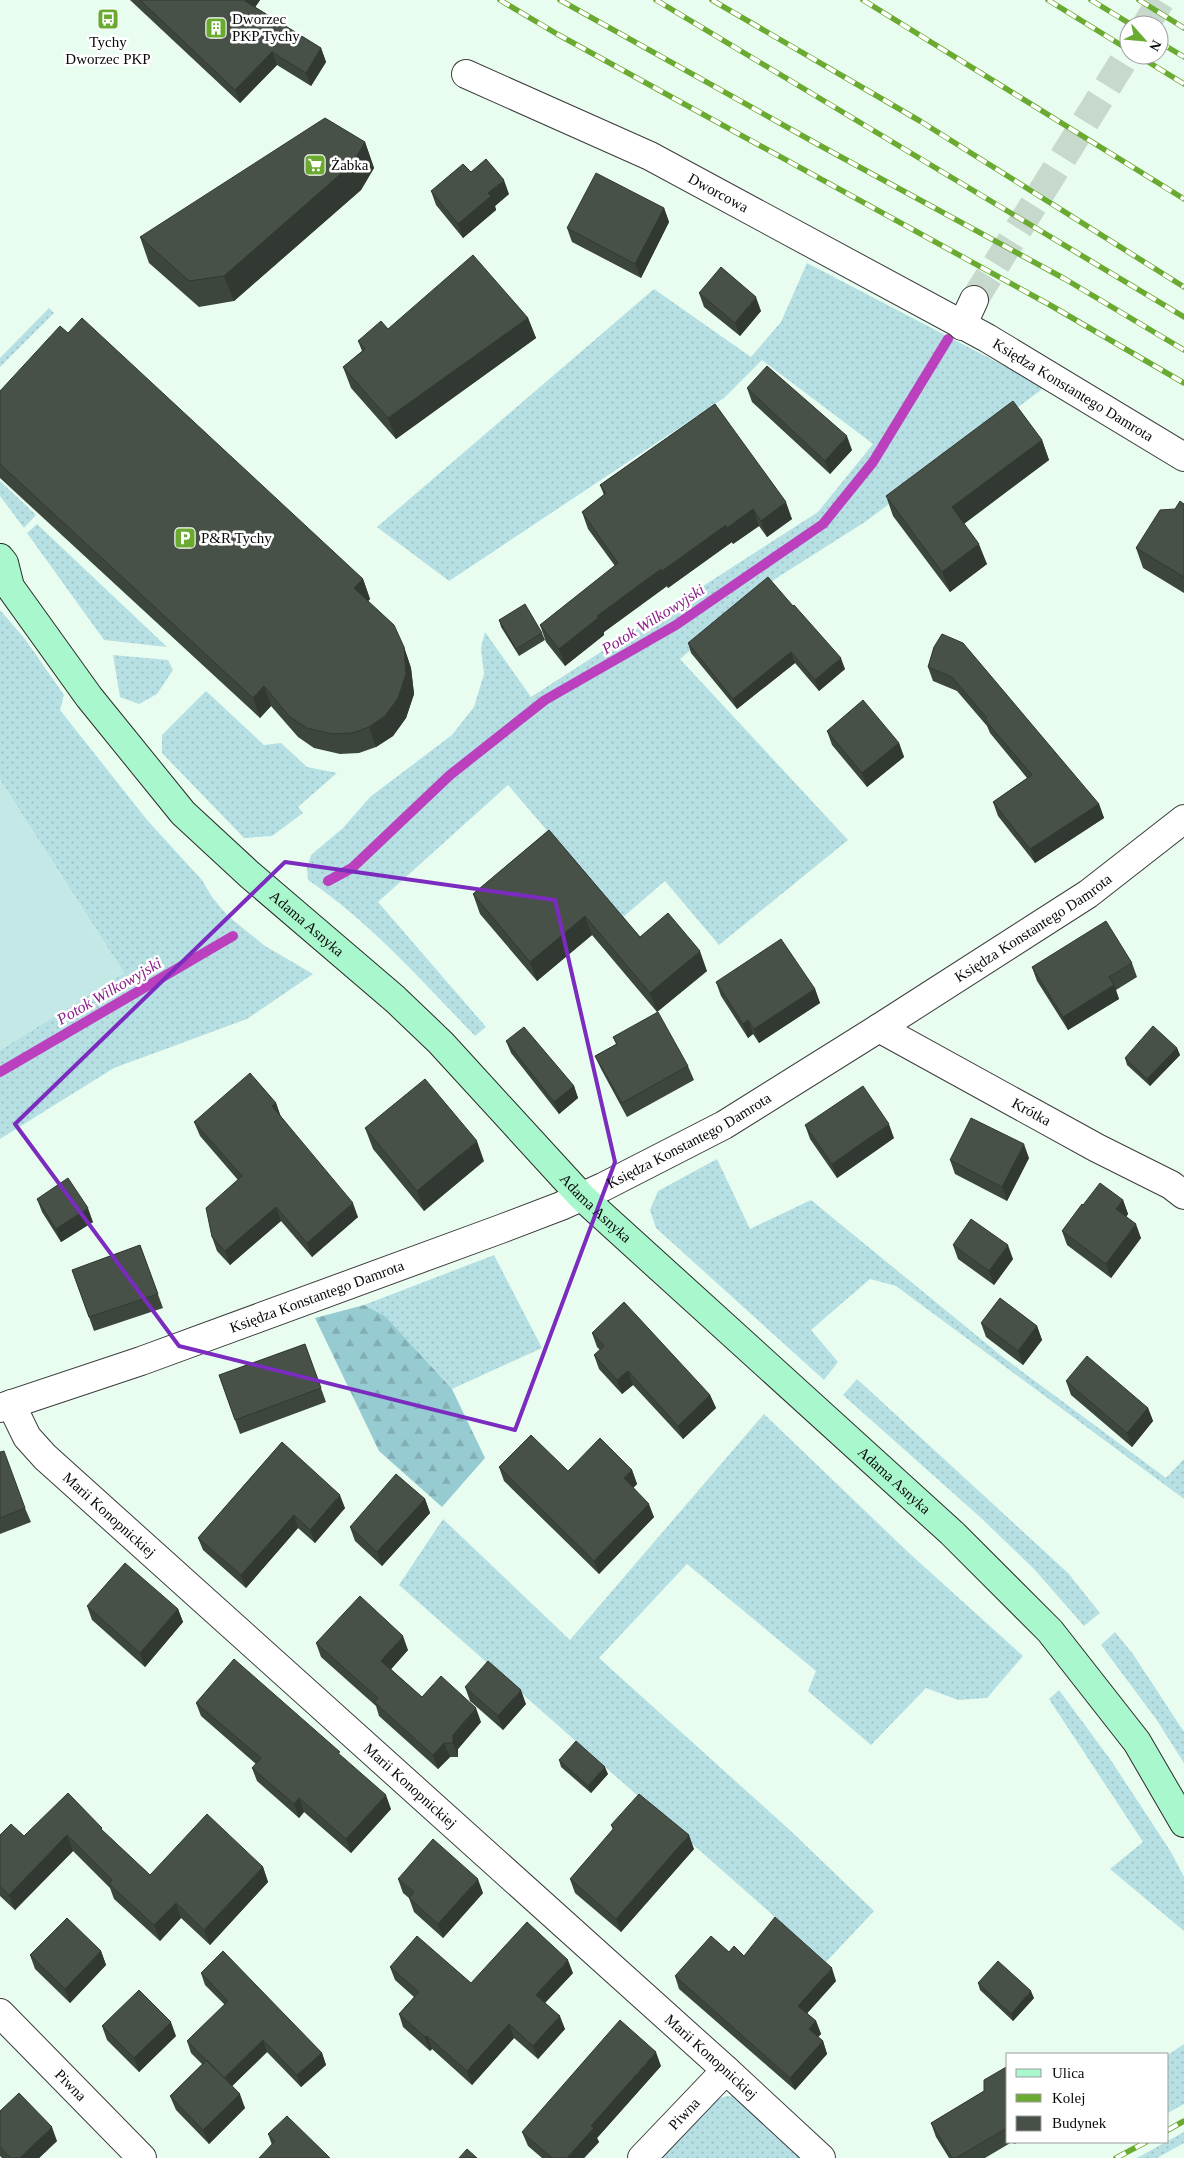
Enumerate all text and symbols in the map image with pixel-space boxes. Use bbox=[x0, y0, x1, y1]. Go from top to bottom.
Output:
bus stop icon: Tychy Dworzec PKP bbox=[96, 7, 120, 31]
place label: Dworzec PKP Tychy bbox=[232, 11, 300, 44]
north arrow bbox=[1119, 15, 1169, 65]
building icon: Dworzec PKP Tychy bbox=[204, 16, 228, 40]
place label: Tychy Dworzec PKP bbox=[65, 34, 151, 67]
text: N bbox=[1146, 38, 1164, 54]
supermarket icon: Żabka bbox=[303, 153, 327, 177]
place label: Żabka bbox=[331, 157, 369, 173]
street label: Dworcowa bbox=[685, 170, 751, 216]
street label: Księdza Konstantego Damrota bbox=[990, 336, 1156, 445]
parking icon: P&R Tychy bbox=[173, 526, 197, 550]
place label: P&R Tychy bbox=[201, 530, 272, 546]
water label: Potok Wilkowyjski bbox=[598, 581, 708, 659]
street label: Księdza Konstantego Damrota bbox=[952, 870, 1115, 985]
street label: Adama Asnyka bbox=[267, 888, 347, 960]
water label: Potok Wilkowyjski bbox=[53, 954, 165, 1029]
street label: Księdza Konstantego Damrota bbox=[604, 1090, 774, 1192]
street label: Krótka bbox=[1009, 1095, 1054, 1129]
street label: Adama Asnyka bbox=[557, 1171, 635, 1246]
street label: Księdza Konstantego Damrota bbox=[228, 1257, 406, 1336]
street label: Adama Asnyka bbox=[855, 1444, 934, 1518]
street label: Marii Konopnickiej bbox=[60, 1469, 159, 1561]
street label: Marii Konopnickiej bbox=[361, 1740, 460, 1831]
street label: Marii Konopnickiej bbox=[662, 2011, 760, 2103]
legend bbox=[1006, 2053, 1169, 2143]
text: Ulica bbox=[1052, 2065, 1085, 2081]
street label: Piwna bbox=[52, 2066, 90, 2104]
text: Kolej bbox=[1052, 2090, 1085, 2106]
street label: Piwna bbox=[665, 2095, 703, 2133]
text: Budynek bbox=[1052, 2115, 1107, 2131]

